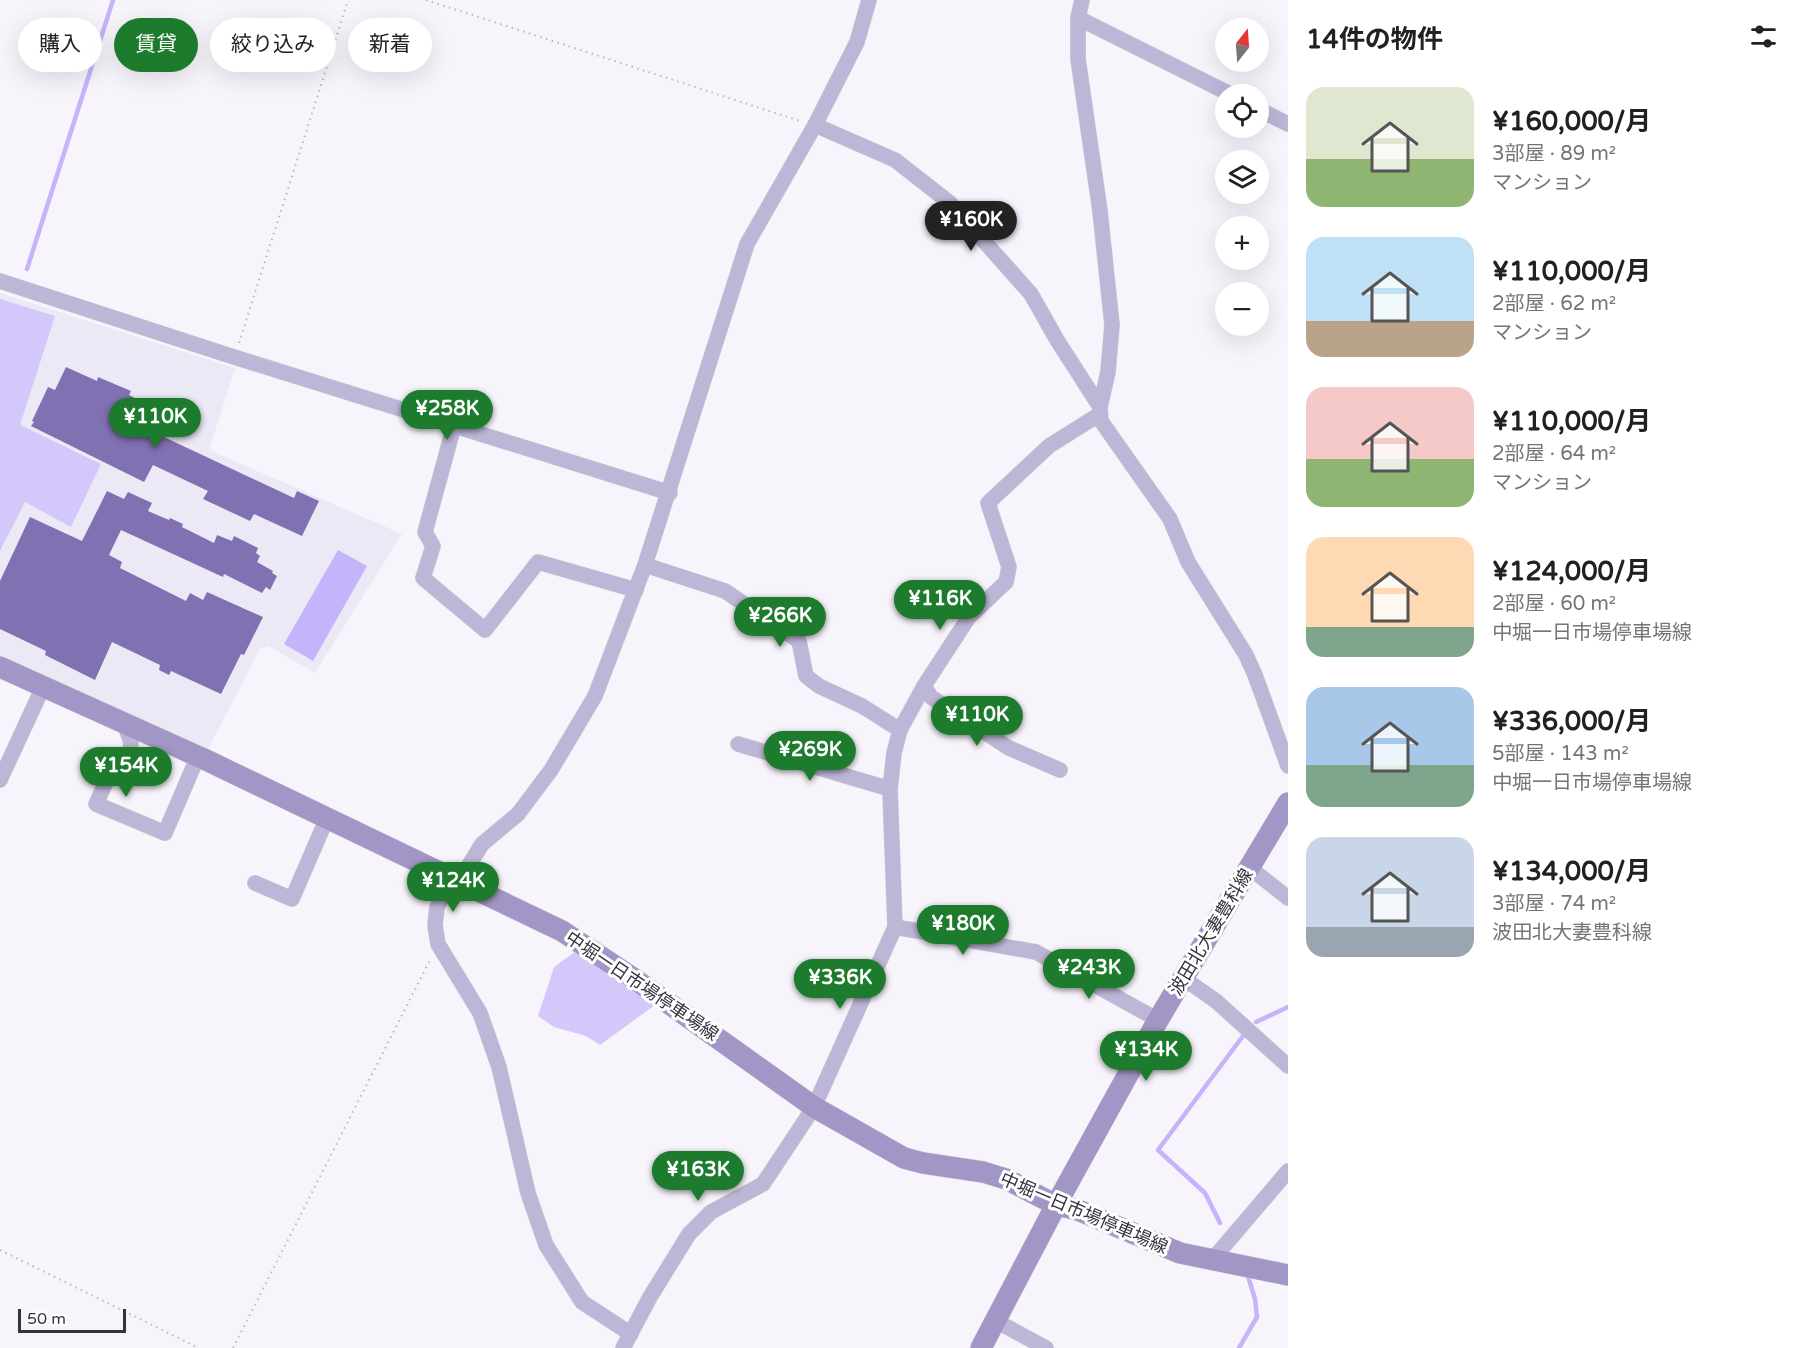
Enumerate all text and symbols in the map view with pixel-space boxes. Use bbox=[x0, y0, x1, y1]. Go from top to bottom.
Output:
chip: 購入 bbox=[18, 18, 102, 72]
chip: 賃貸 bbox=[114, 18, 198, 72]
chip: 絞り込み bbox=[210, 18, 336, 72]
chip: 新着 bbox=[348, 18, 432, 72]
north arrow bbox=[1215, 18, 1269, 72]
map controls bbox=[1215, 18, 1269, 336]
icon: filters bbox=[1747, 20, 1780, 53]
text: 14件の物件 bbox=[1306, 24, 1443, 55]
button: locate bbox=[1215, 84, 1269, 138]
text: ¥160,000/月 bbox=[1492, 106, 1651, 137]
icon: home bbox=[1354, 111, 1426, 183]
text: 3部屋 · 89 m² bbox=[1492, 142, 1616, 166]
button: layers bbox=[1215, 150, 1269, 204]
text: マンション bbox=[1492, 171, 1592, 195]
pin: ¥160K bbox=[929, 201, 1013, 252]
text: ¥160K bbox=[939, 208, 1003, 232]
button: + bbox=[1215, 216, 1269, 270]
text: ¥110,000/月 bbox=[1492, 256, 1651, 287]
icon: home bbox=[1354, 261, 1426, 333]
button: − bbox=[1215, 282, 1269, 336]
text: 2部屋 · 62 m² bbox=[1492, 292, 1616, 316]
text: マンション bbox=[1492, 321, 1592, 345]
pin: ¥258K bbox=[405, 390, 489, 441]
text: ¥258K bbox=[415, 397, 479, 421]
pin: ¥110K bbox=[113, 398, 197, 449]
text: ¥110K bbox=[123, 405, 187, 429]
text: ¥110,000/月 bbox=[1492, 406, 1651, 437]
icon: home bbox=[1354, 411, 1426, 483]
text: 2部屋 · 64 m² bbox=[1492, 442, 1616, 466]
text: マンション bbox=[1492, 471, 1592, 495]
text: ¥124,000/月 bbox=[1492, 556, 1651, 587]
icon: home bbox=[1354, 561, 1426, 633]
pin: ¥116K bbox=[898, 580, 982, 631]
text: ¥116K bbox=[908, 587, 972, 611]
text: 2部屋 · 60 m² bbox=[1492, 592, 1616, 616]
pin: ¥266K bbox=[738, 597, 822, 648]
text: ¥266K bbox=[748, 604, 812, 628]
text: 中堀一日市場停車場線 bbox=[1492, 621, 1692, 645]
pin: ¥110K bbox=[935, 696, 1019, 747]
text: ¥110K bbox=[945, 703, 1009, 727]
text: ¥336,000/月 bbox=[1492, 706, 1651, 737]
icon: home bbox=[1354, 711, 1426, 783]
pin: ¥269K bbox=[768, 731, 852, 782]
text: ¥269K bbox=[778, 738, 842, 762]
text: 5部屋 · 143 m² bbox=[1492, 742, 1629, 766]
pin: ¥154K bbox=[84, 747, 168, 798]
text: ¥154K bbox=[94, 754, 158, 778]
text: 中堀一日市場停車場線 bbox=[1492, 771, 1692, 795]
text: ¥134,000/月 bbox=[1492, 856, 1651, 887]
icon: home bbox=[1354, 861, 1426, 933]
pin: ¥124K bbox=[411, 862, 495, 913]
street label: 波田北大妻豊科線 bbox=[1164, 865, 1258, 999]
text: ¥124K bbox=[421, 869, 485, 893]
text: 3部屋 · 74 m² bbox=[1492, 892, 1616, 916]
pin: ¥180K bbox=[921, 905, 1005, 956]
text: ¥180K bbox=[931, 912, 995, 936]
text: 波田北大妻豊科線 bbox=[1492, 921, 1652, 945]
street label: 中堀一日市場停車場線 bbox=[561, 927, 723, 1045]
pin: ¥243K bbox=[1047, 949, 1131, 1000]
text: ¥243K bbox=[1057, 956, 1121, 980]
pin: ¥336K bbox=[798, 959, 882, 1010]
text: ¥336K bbox=[808, 966, 872, 990]
pin: ¥134K bbox=[1104, 1031, 1188, 1082]
text: ¥134K bbox=[1114, 1038, 1178, 1062]
pin: ¥163K bbox=[656, 1151, 740, 1202]
text: ¥163K bbox=[666, 1158, 730, 1182]
street label: 中堀一日市場停車場線 bbox=[997, 1168, 1171, 1258]
scale bar bbox=[18, 1306, 126, 1334]
text: 50 m bbox=[27, 1309, 66, 1329]

